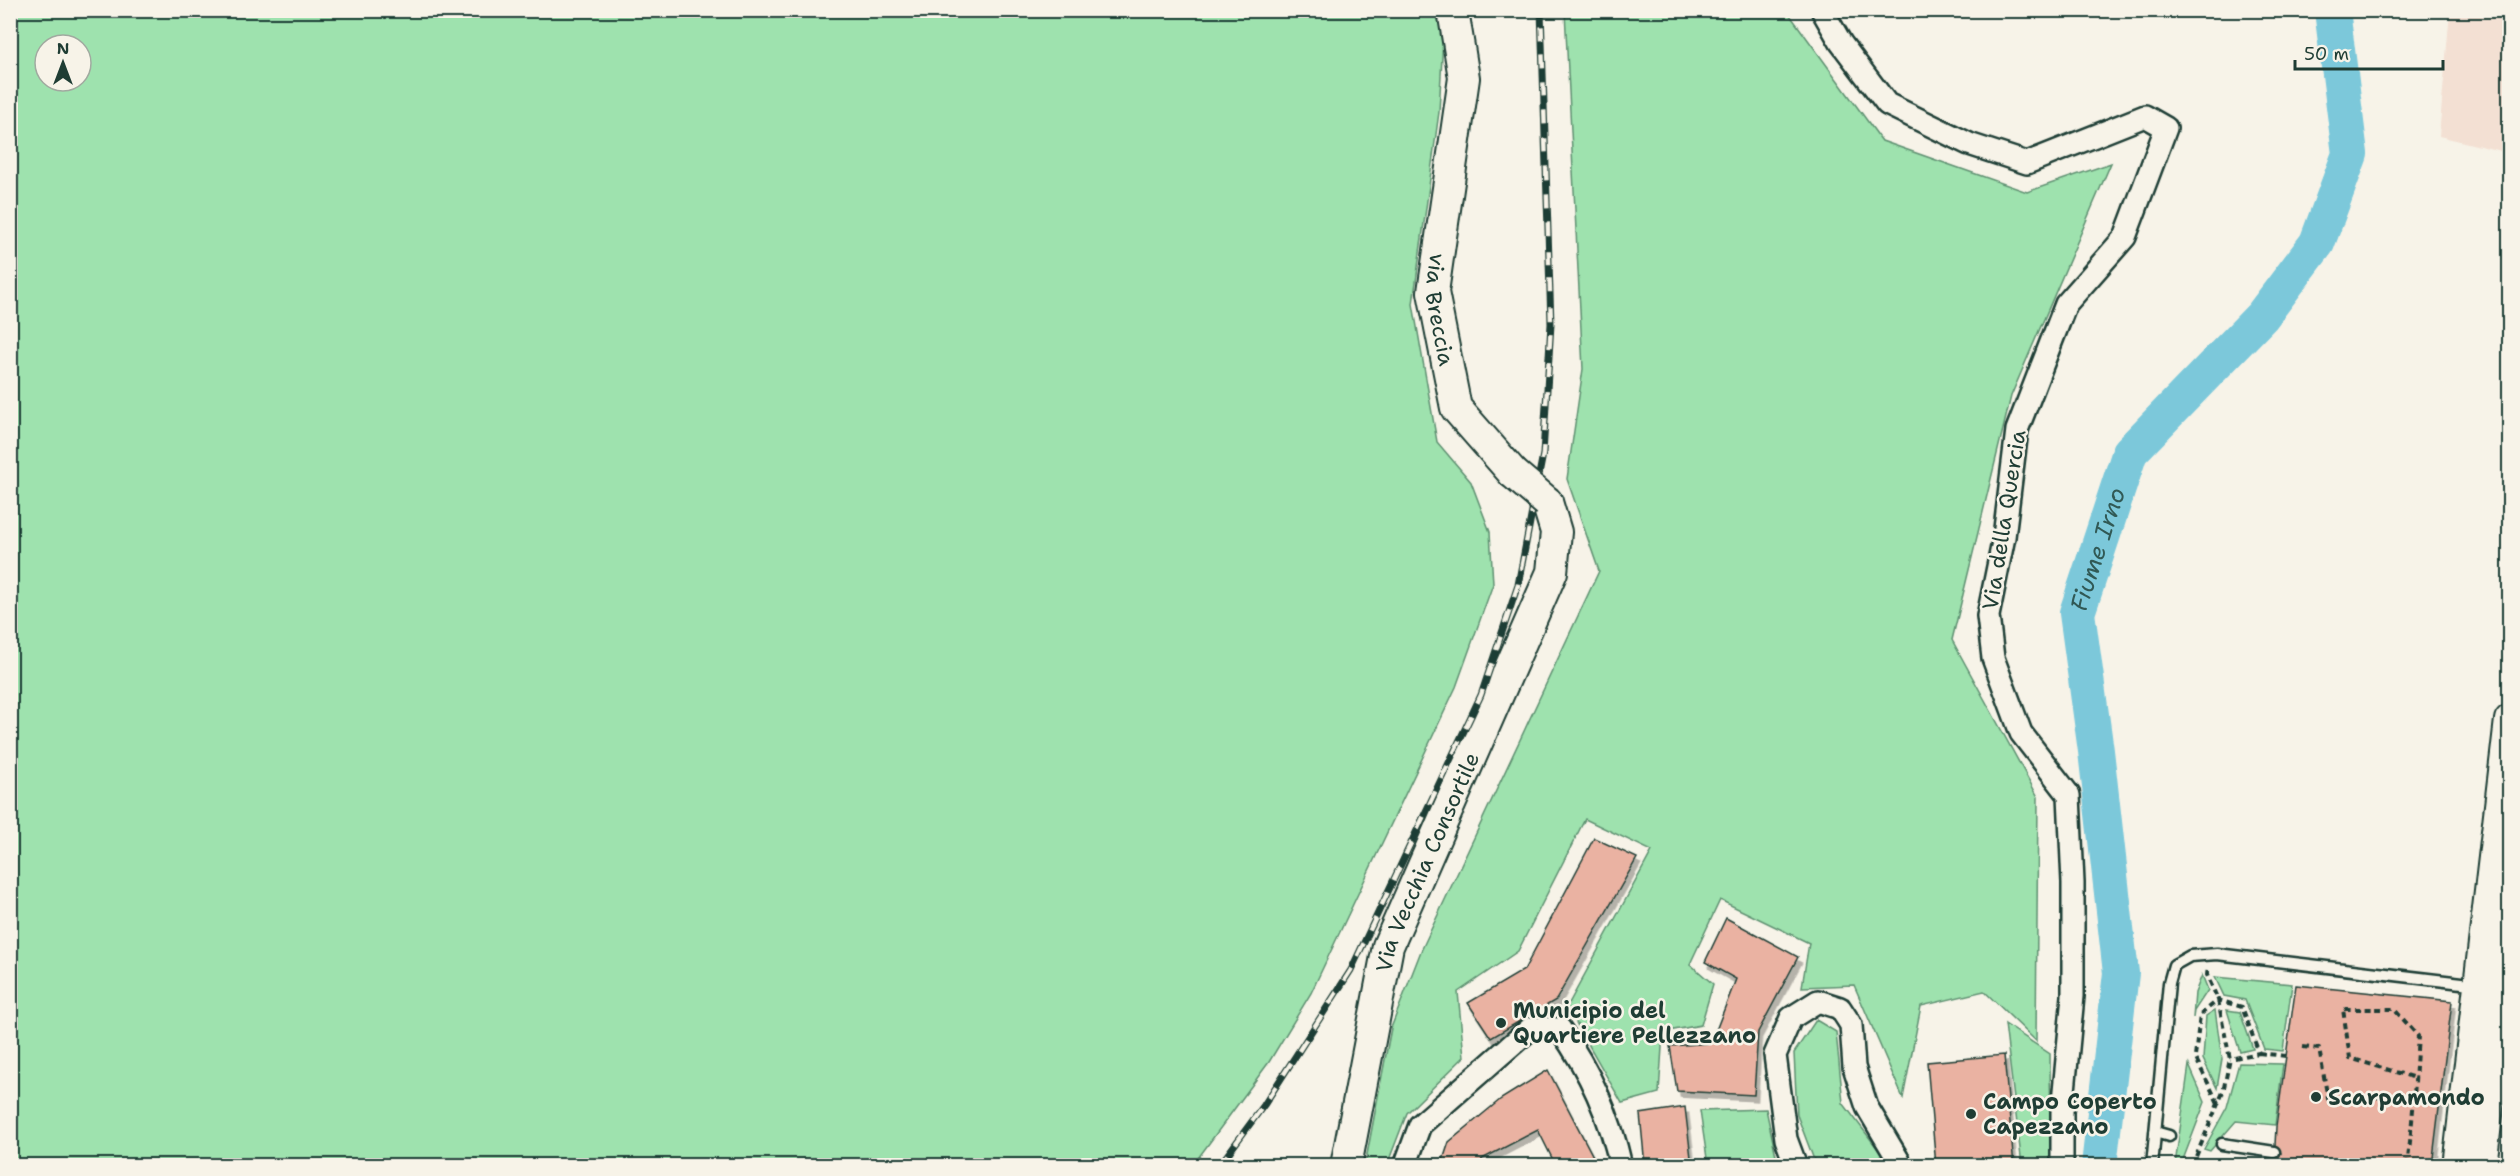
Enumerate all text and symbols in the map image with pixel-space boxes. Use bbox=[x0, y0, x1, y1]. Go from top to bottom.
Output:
north arrow bbox=[33, 33, 93, 93]
scale bar bbox=[2295, 33, 2444, 71]
text: N bbox=[57, 38, 69, 59]
text: 50 m bbox=[2304, 42, 2349, 66]
street label: via Breccia bbox=[1419, 251, 1462, 369]
street label: Via della Quercia bbox=[1975, 428, 2033, 612]
water label: Fiume Irno bbox=[2063, 483, 2133, 615]
street label: Via Vecchia Consortile bbox=[1369, 748, 1486, 974]
place label: Municipio del Quartiere Pellezzano bbox=[1513, 996, 1756, 1050]
marker: Municipio del Quartiere Pellezzano bbox=[1494, 1016, 1508, 1030]
place label: Scarpamondo bbox=[2328, 1083, 2485, 1112]
place label: Campo Coperto Capezzano bbox=[1983, 1087, 2157, 1141]
marker: Scarpamondo bbox=[2309, 1090, 2323, 1104]
marker: Campo Coperto Capezzano bbox=[1964, 1107, 1978, 1121]

